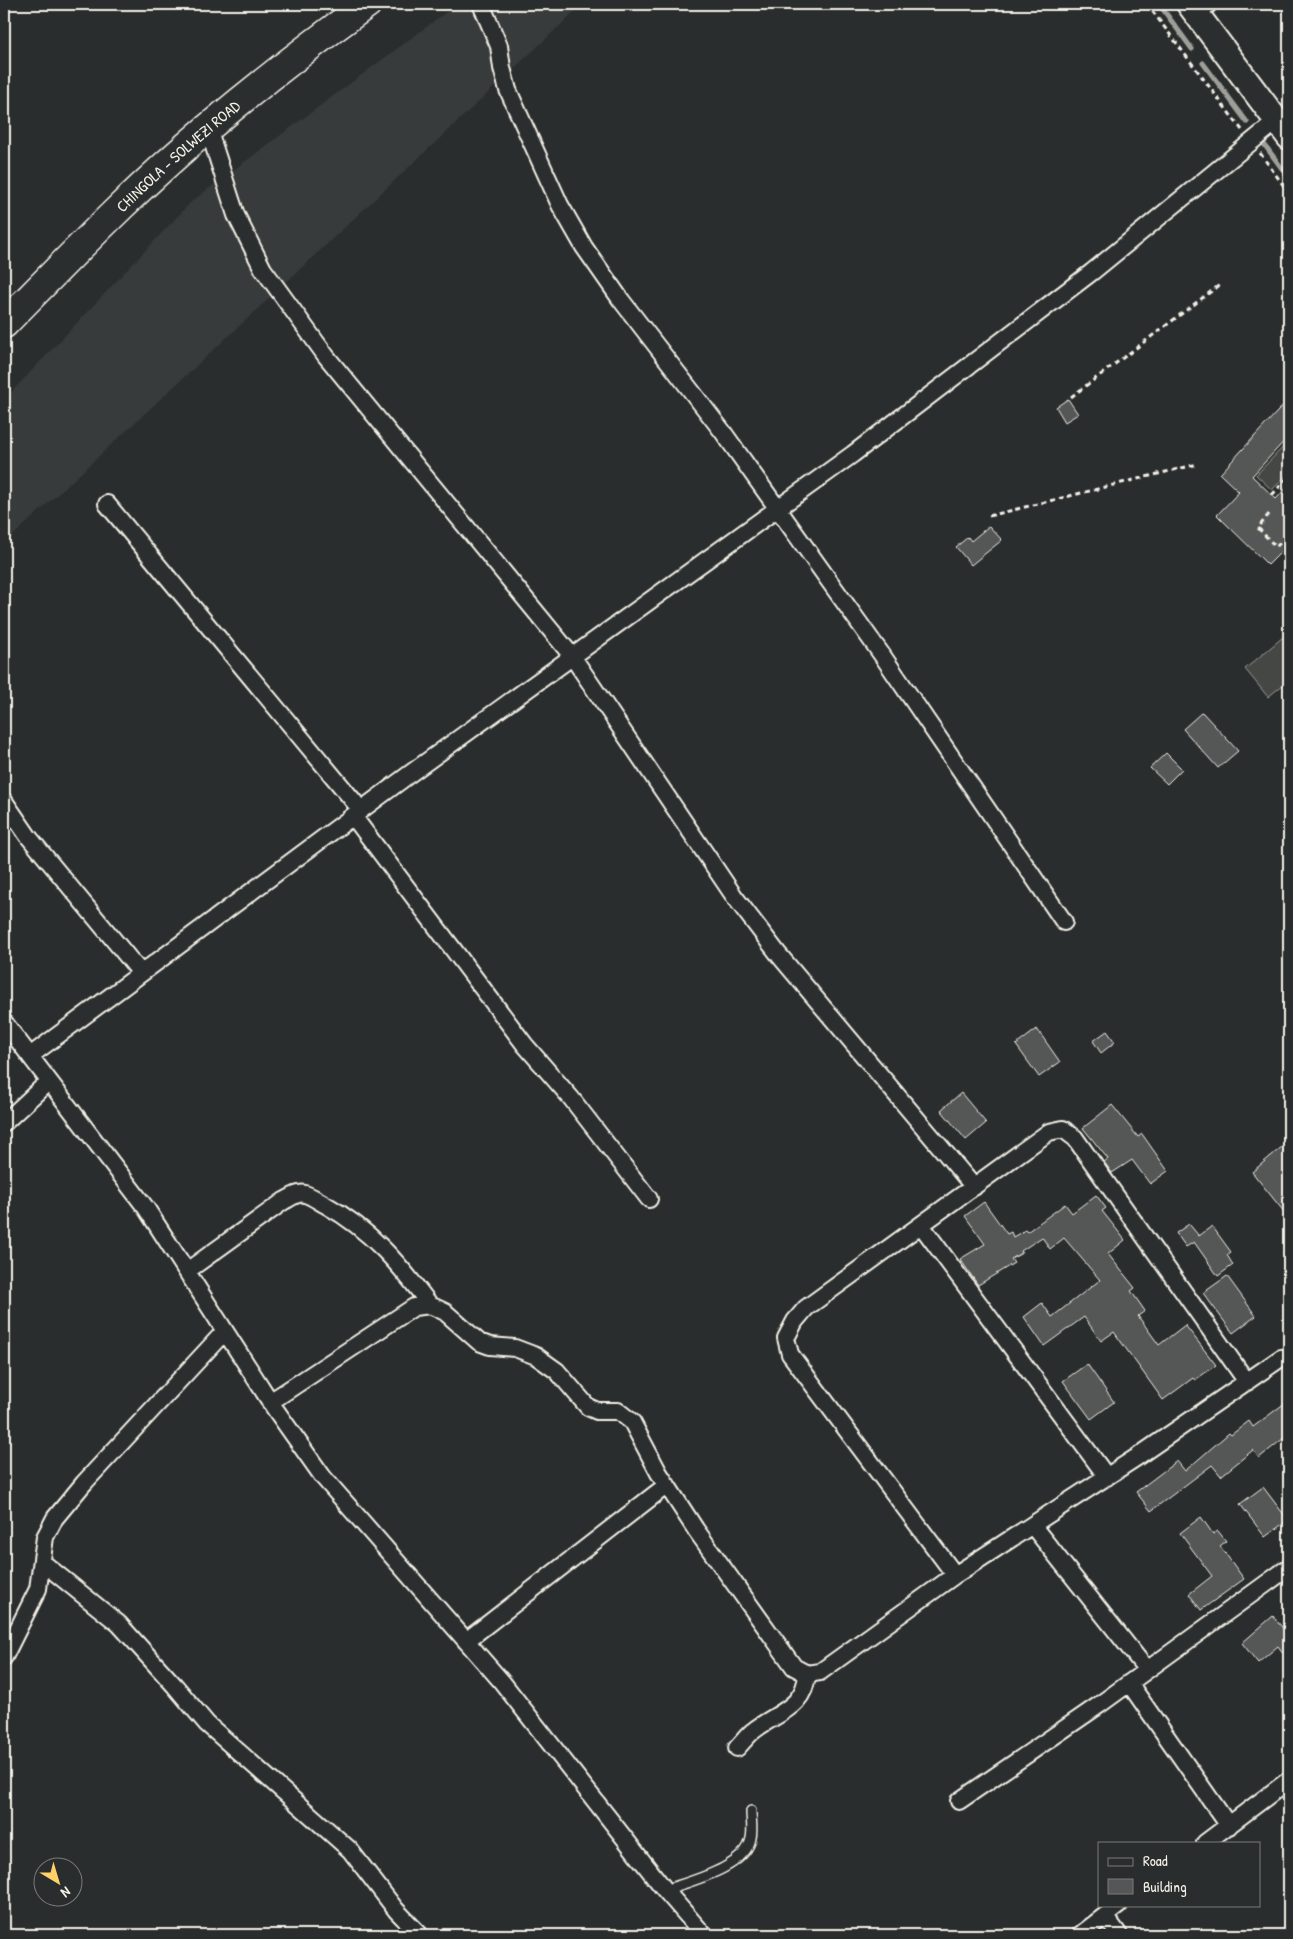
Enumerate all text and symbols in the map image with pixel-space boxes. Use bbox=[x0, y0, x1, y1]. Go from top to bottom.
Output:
street label: CHINGOLA - SOLWEZI ROAD bbox=[111, 95, 245, 217]
legend bbox=[1098, 1842, 1260, 1906]
text: Road bbox=[1143, 1850, 1168, 1871]
north arrow bbox=[32, 1856, 82, 1906]
text: Building bbox=[1143, 1876, 1187, 1897]
text: N bbox=[57, 1883, 75, 1903]

